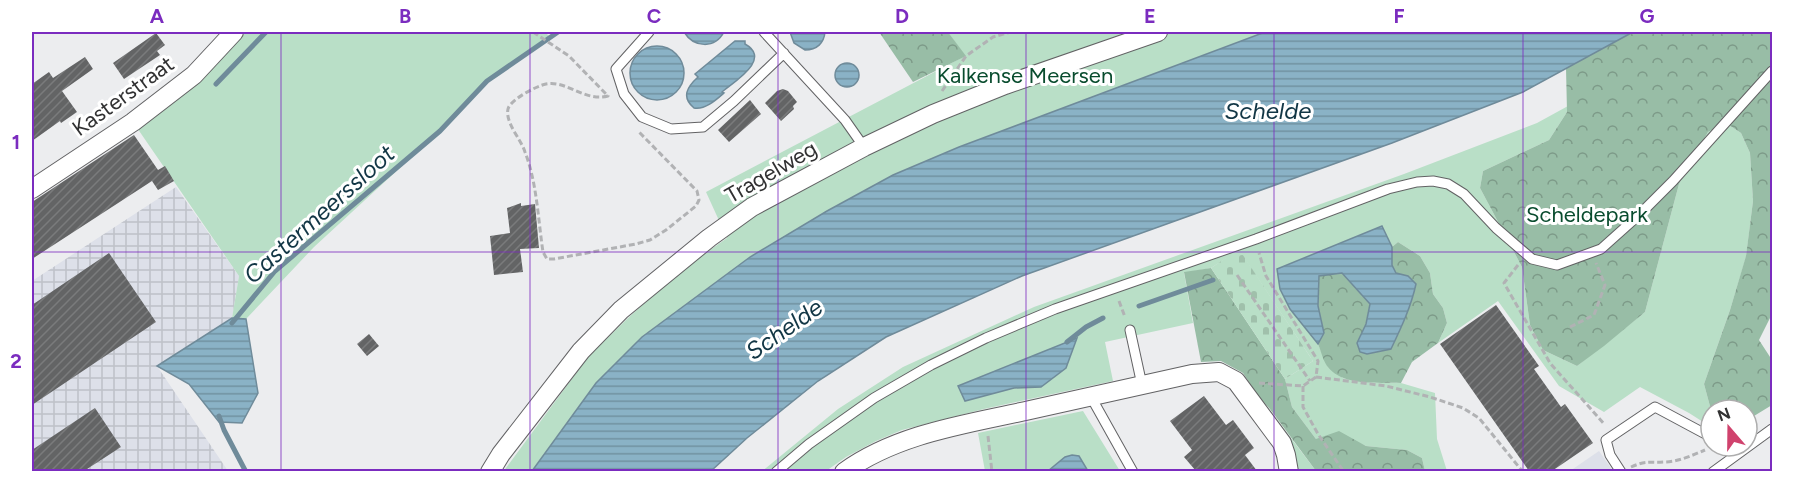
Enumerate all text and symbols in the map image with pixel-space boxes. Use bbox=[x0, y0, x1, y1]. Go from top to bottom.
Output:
text: A bbox=[150, 4, 165, 28]
text: B bbox=[399, 4, 411, 28]
text: C bbox=[647, 4, 661, 28]
text: D bbox=[895, 4, 909, 28]
text: E bbox=[1144, 4, 1156, 28]
text: F bbox=[1393, 4, 1405, 28]
text: G bbox=[1640, 4, 1655, 28]
street label: Kasterstraat bbox=[67, 50, 179, 142]
park label: Kalkense Meersen bbox=[937, 62, 1113, 89]
water label: Schelde bbox=[1225, 96, 1311, 125]
text: 1 bbox=[12, 130, 20, 154]
street label: Tragelweg bbox=[720, 135, 822, 209]
water label: Castermeerssloot bbox=[238, 138, 401, 289]
park label: Scheldepark bbox=[1526, 201, 1648, 228]
water label: Schelde bbox=[740, 292, 828, 366]
text: 2 bbox=[10, 349, 22, 373]
north arrow bbox=[1699, 398, 1759, 458]
text: N bbox=[1715, 403, 1733, 425]

